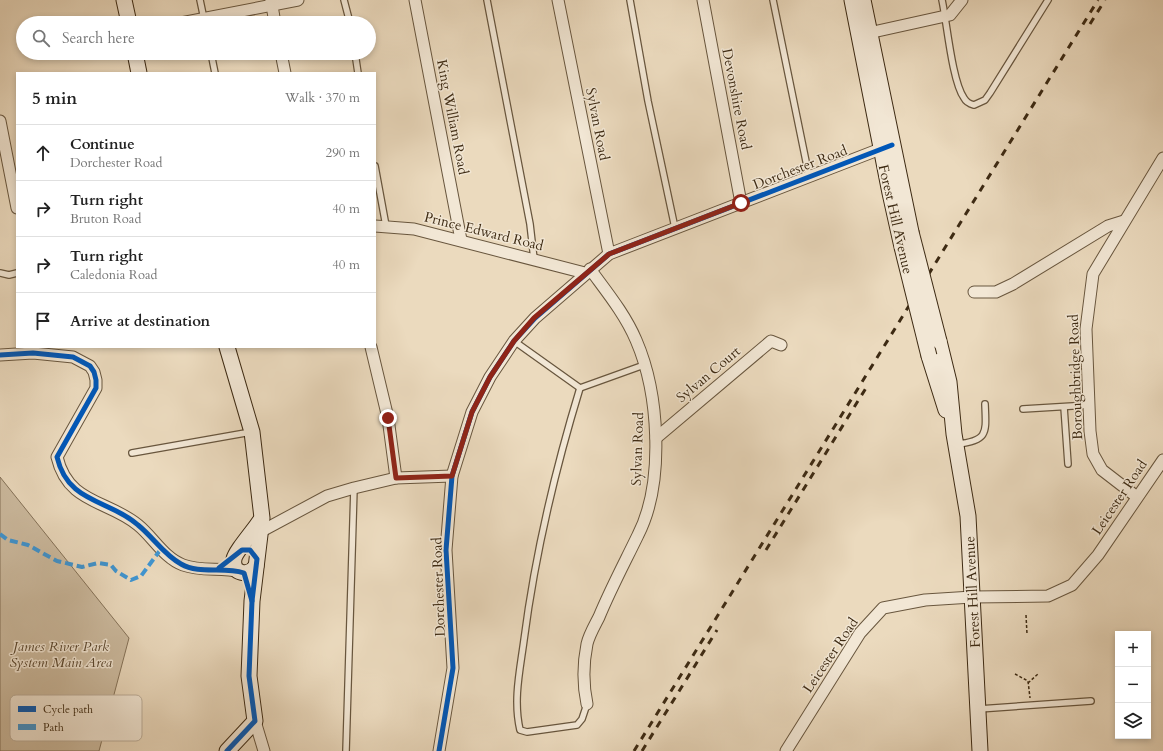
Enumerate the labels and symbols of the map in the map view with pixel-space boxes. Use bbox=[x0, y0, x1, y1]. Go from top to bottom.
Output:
street label: Devonshire Road bbox=[717, 47, 756, 152]
street label: King William Road bbox=[432, 58, 473, 177]
street label: Sylvan Road bbox=[581, 86, 614, 163]
street label: Dorchester Road bbox=[750, 141, 851, 194]
street label: Forest Hill Avenue bbox=[874, 163, 917, 276]
route start bbox=[732, 194, 750, 212]
street label: Prince Edward Road bbox=[422, 207, 546, 256]
street label: Boroughbridge Road bbox=[1064, 313, 1087, 440]
street label: Sylvan Court bbox=[672, 342, 745, 407]
route end bbox=[379, 409, 397, 427]
street label: Sylvan Road bbox=[627, 411, 648, 486]
street label: Leicester Road bbox=[1087, 456, 1152, 538]
street label: Dorchester Road bbox=[427, 536, 450, 637]
street label: Forest Hill Avenue bbox=[960, 536, 985, 648]
street label: Leicester Road bbox=[798, 614, 863, 696]
park label: James River Park System Main Area bbox=[10, 637, 112, 672]
legend bbox=[10, 695, 142, 741]
text: Cycle path bbox=[43, 702, 93, 717]
text: Path bbox=[43, 720, 64, 735]

